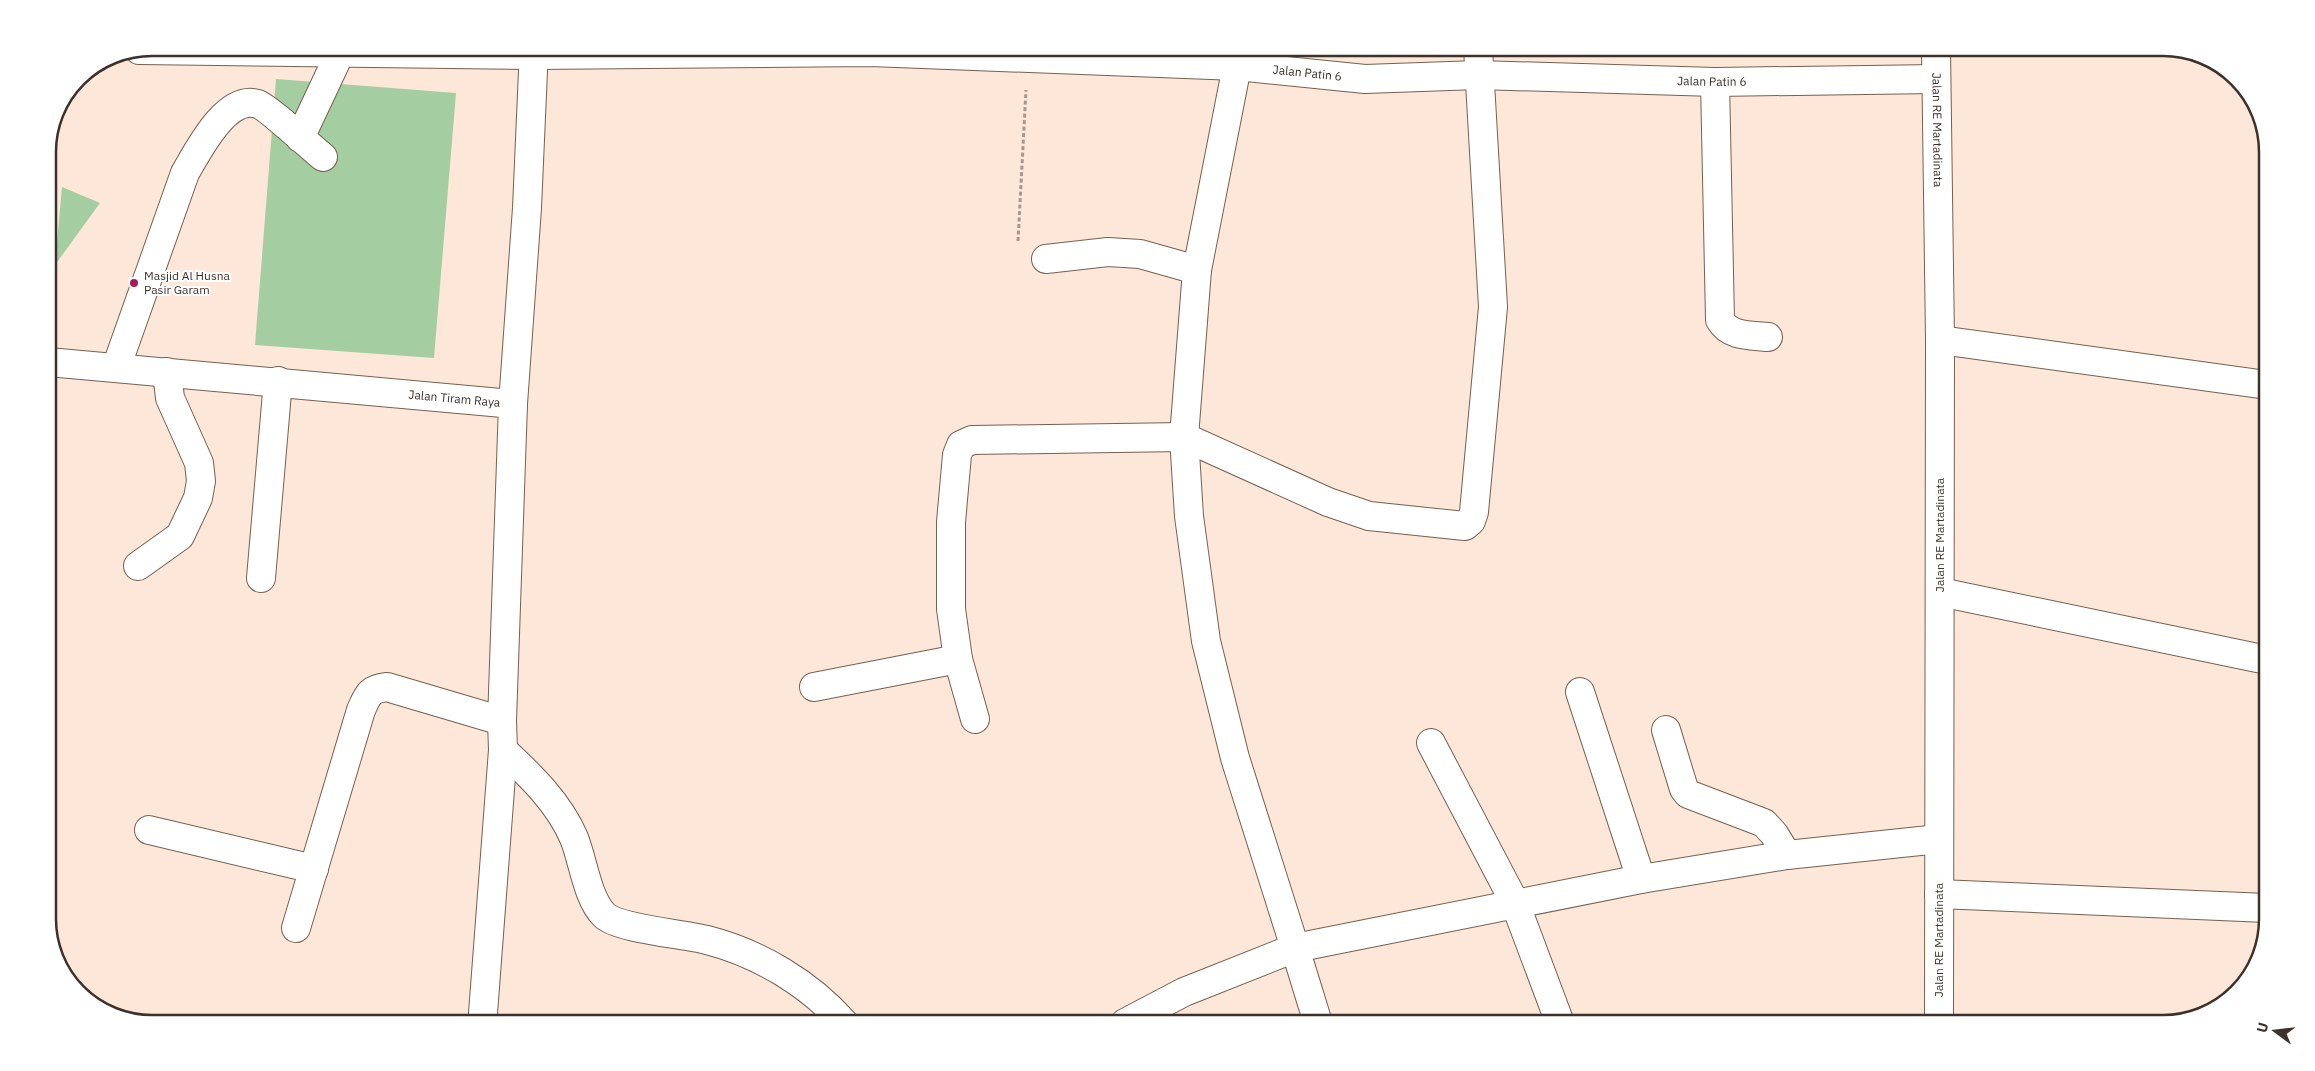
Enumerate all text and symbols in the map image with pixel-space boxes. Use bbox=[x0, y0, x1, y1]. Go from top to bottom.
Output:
street label: Jalan Patin 6 bbox=[1272, 62, 1343, 84]
street label: Jalan Patin 6 bbox=[1677, 73, 1747, 89]
street label: Jalan RE Martadinata bbox=[1929, 73, 1946, 188]
place label: Masjid Al Husna Pasir Garam bbox=[144, 268, 231, 297]
marker: Masjid Al Husna Pasir Garam bbox=[128, 277, 140, 289]
street label: Jalan Tiram Raya bbox=[408, 387, 501, 410]
street label: Jalan RE Martadinata bbox=[1932, 477, 1947, 592]
street label: Jalan RE Martadinata bbox=[1931, 882, 1946, 997]
north arrow bbox=[2250, 1006, 2300, 1056]
text: U bbox=[2252, 1021, 2272, 1035]

